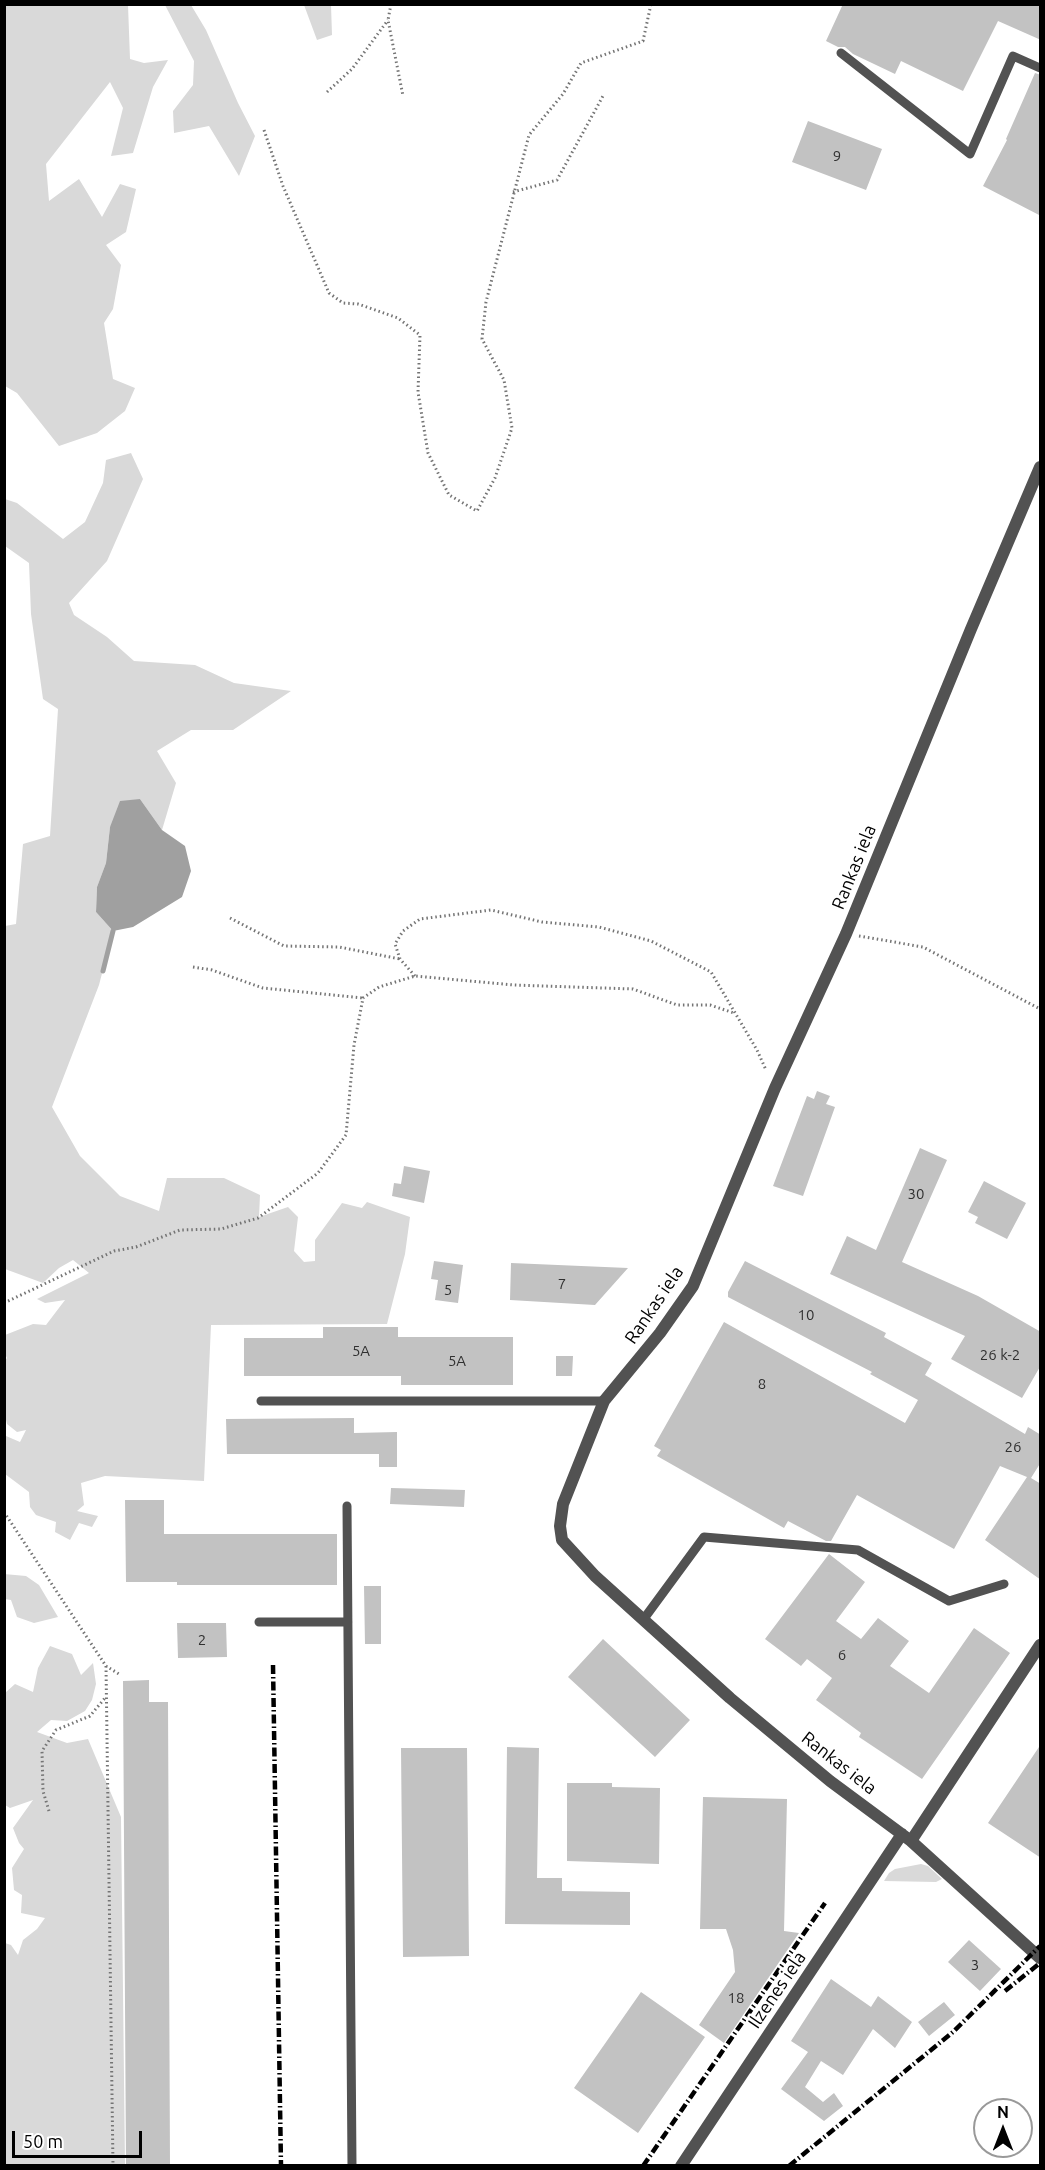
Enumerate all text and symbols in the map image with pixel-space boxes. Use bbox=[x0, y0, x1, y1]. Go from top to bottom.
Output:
house number: 9 bbox=[833, 147, 841, 165]
street label: Rankas iela bbox=[827, 822, 881, 912]
house number: 30 bbox=[908, 1185, 924, 1203]
street label: Rankas iela bbox=[620, 1262, 688, 1348]
house number: 7 bbox=[558, 1275, 566, 1293]
house number: 5 bbox=[444, 1281, 452, 1299]
house number: 10 bbox=[798, 1306, 814, 1324]
house number: 5A bbox=[352, 1342, 370, 1360]
house number: 26 k-2 bbox=[980, 1346, 1020, 1364]
house number: 5A bbox=[448, 1352, 466, 1370]
house number: 8 bbox=[758, 1375, 766, 1393]
house number: 26 bbox=[1005, 1438, 1021, 1456]
house number: 2 bbox=[198, 1631, 206, 1649]
house number: 6 bbox=[838, 1646, 846, 1664]
street label: Rankas iela bbox=[797, 1727, 881, 1799]
street label: Ilzenes iela bbox=[743, 1948, 811, 2032]
house number: 3 bbox=[971, 1956, 979, 1974]
house number: 18 bbox=[728, 1989, 744, 2007]
north arrow bbox=[973, 2098, 1033, 2158]
text: N bbox=[997, 2103, 1009, 2121]
scale bar bbox=[15, 2119, 146, 2157]
text: 50 m bbox=[23, 2131, 63, 2151]

